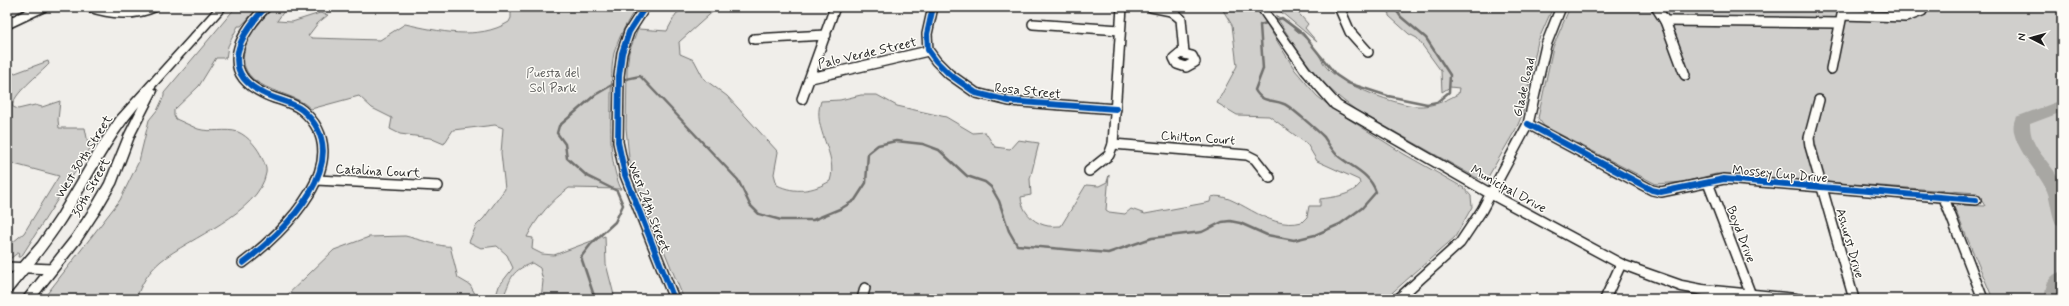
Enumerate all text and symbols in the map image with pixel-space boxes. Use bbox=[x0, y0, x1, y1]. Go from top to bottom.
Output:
north arrow bbox=[2011, 18, 2051, 58]
text: N bbox=[2015, 33, 2029, 41]
street label: Palo Verde Street bbox=[816, 34, 918, 73]
street label: Glade Road bbox=[1509, 56, 1540, 119]
park label: Puesta del Sol Park bbox=[526, 65, 580, 97]
street label: Rosa Street bbox=[994, 80, 1062, 103]
street label: West 30th Street bbox=[51, 112, 115, 200]
street label: Chilton Court bbox=[1160, 127, 1236, 150]
street label: 30th Street bbox=[67, 155, 113, 219]
street label: West 24th Street bbox=[623, 160, 674, 256]
street label: Catalina Court bbox=[335, 161, 421, 182]
street label: Municipal Drive bbox=[1467, 161, 1549, 217]
street label: Mossey Cup Drive bbox=[1732, 162, 1828, 187]
street label: Boyd Drive bbox=[1722, 204, 1759, 265]
street label: Ashurst Drive bbox=[1831, 206, 1868, 281]

